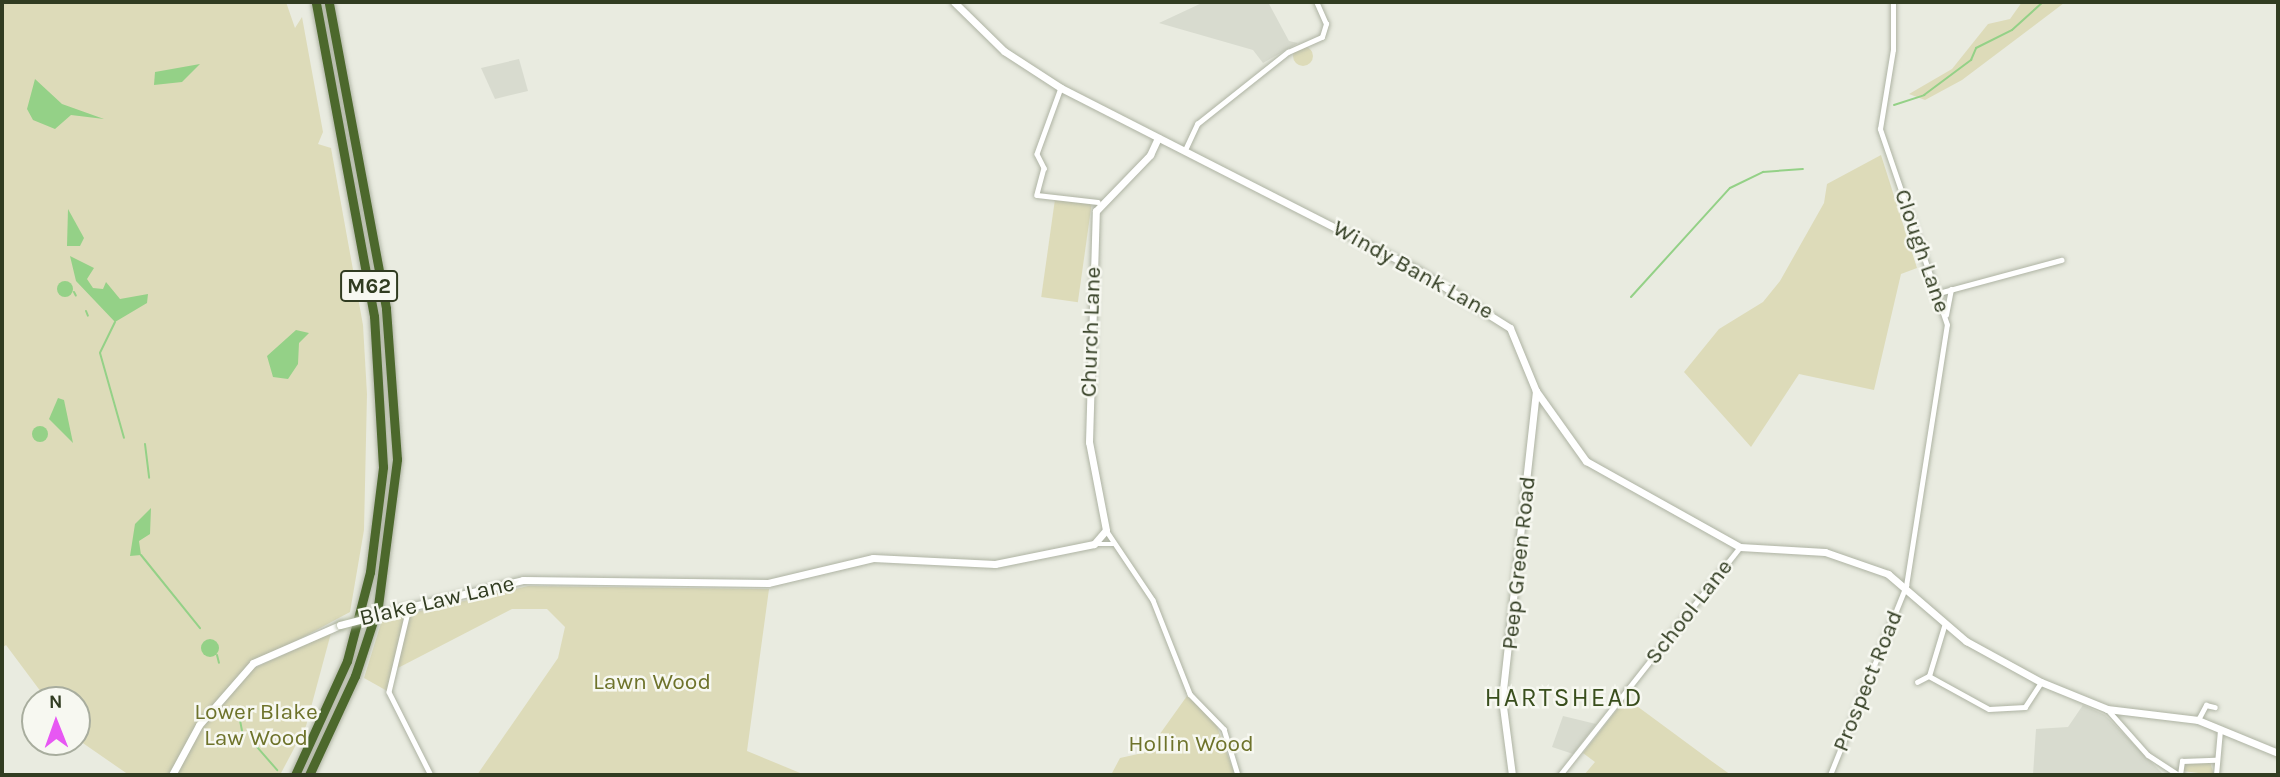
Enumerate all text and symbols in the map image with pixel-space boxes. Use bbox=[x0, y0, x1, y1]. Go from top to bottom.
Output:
street label: Clough Lane bbox=[1888, 186, 1956, 316]
street label: Windy Bank Lane bbox=[1328, 214, 1498, 326]
street label: Church Lane bbox=[1075, 266, 1107, 398]
road number: M62 bbox=[339, 268, 399, 304]
street label: Peep Green Road bbox=[1496, 475, 1542, 651]
street label: School Lane bbox=[1639, 554, 1739, 670]
street label: Blake Law Lane bbox=[357, 570, 517, 632]
street label: Prospect Road bbox=[1827, 606, 1909, 756]
park label: Lawn Wood bbox=[593, 668, 711, 696]
district label: HARTSHEAD bbox=[1486, 682, 1642, 714]
north arrow bbox=[21, 686, 91, 756]
text: N bbox=[49, 691, 63, 713]
park label: Lower Blake Law Wood bbox=[194, 698, 318, 752]
park label: Hollin Wood bbox=[1128, 730, 1254, 758]

